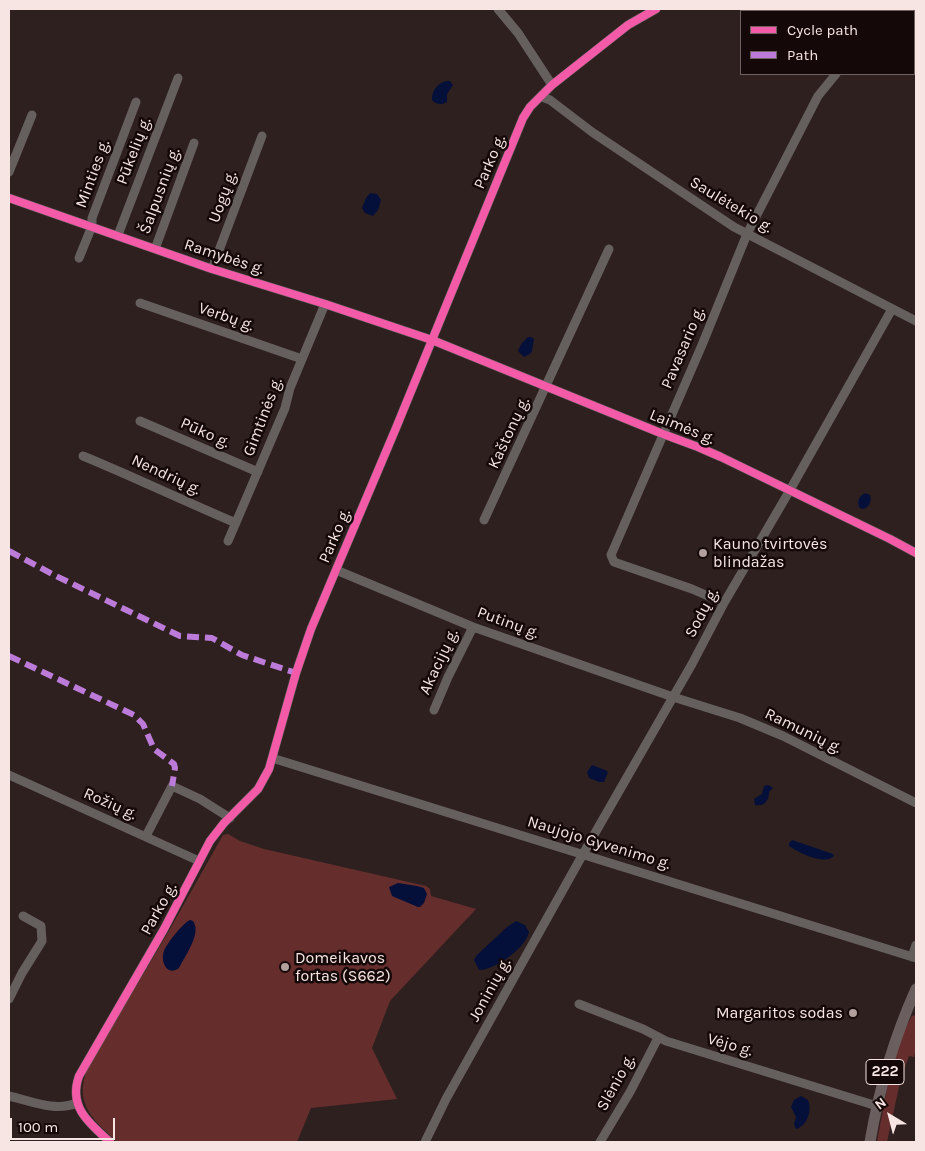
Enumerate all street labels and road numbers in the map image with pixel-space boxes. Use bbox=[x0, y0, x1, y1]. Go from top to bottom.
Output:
street label: Pūkelių g. bbox=[112, 115, 156, 187]
street label: Parko g. bbox=[470, 132, 510, 192]
street label: Minties g. bbox=[72, 137, 114, 211]
street label: Šalpusnių g. bbox=[136, 145, 184, 237]
street label: Uogų g. bbox=[205, 169, 241, 225]
street label: Saulėtekio g. bbox=[686, 173, 776, 237]
street label: Ramybės g. bbox=[182, 235, 266, 279]
street label: Verbų g. bbox=[196, 299, 256, 335]
street label: Pavasario g. bbox=[657, 304, 709, 392]
street label: Gimtinės g. bbox=[239, 375, 287, 459]
street label: Kaštonų g. bbox=[484, 394, 534, 472]
street label: Laimės g. bbox=[647, 405, 717, 449]
street label: Pūko g. bbox=[177, 414, 233, 452]
street label: Nendrių g. bbox=[128, 451, 204, 499]
street label: Parko g. bbox=[315, 506, 355, 566]
street label: Sodų g. bbox=[681, 585, 723, 641]
street label: Putinų g. bbox=[474, 603, 542, 643]
street label: Akacijų g. bbox=[415, 626, 463, 698]
street label: Ramunių g. bbox=[761, 704, 845, 758]
street label: Rožių g. bbox=[80, 784, 140, 824]
street label: Naujojo Gyvenimo g. bbox=[525, 812, 673, 874]
street label: Parko g. bbox=[137, 879, 181, 939]
street label: Joninių g. bbox=[465, 955, 515, 1025]
street label: Vėjo g. bbox=[705, 1029, 755, 1061]
street label: Slėnio g. bbox=[593, 1052, 639, 1114]
road number: 222 bbox=[866, 1060, 904, 1084]

